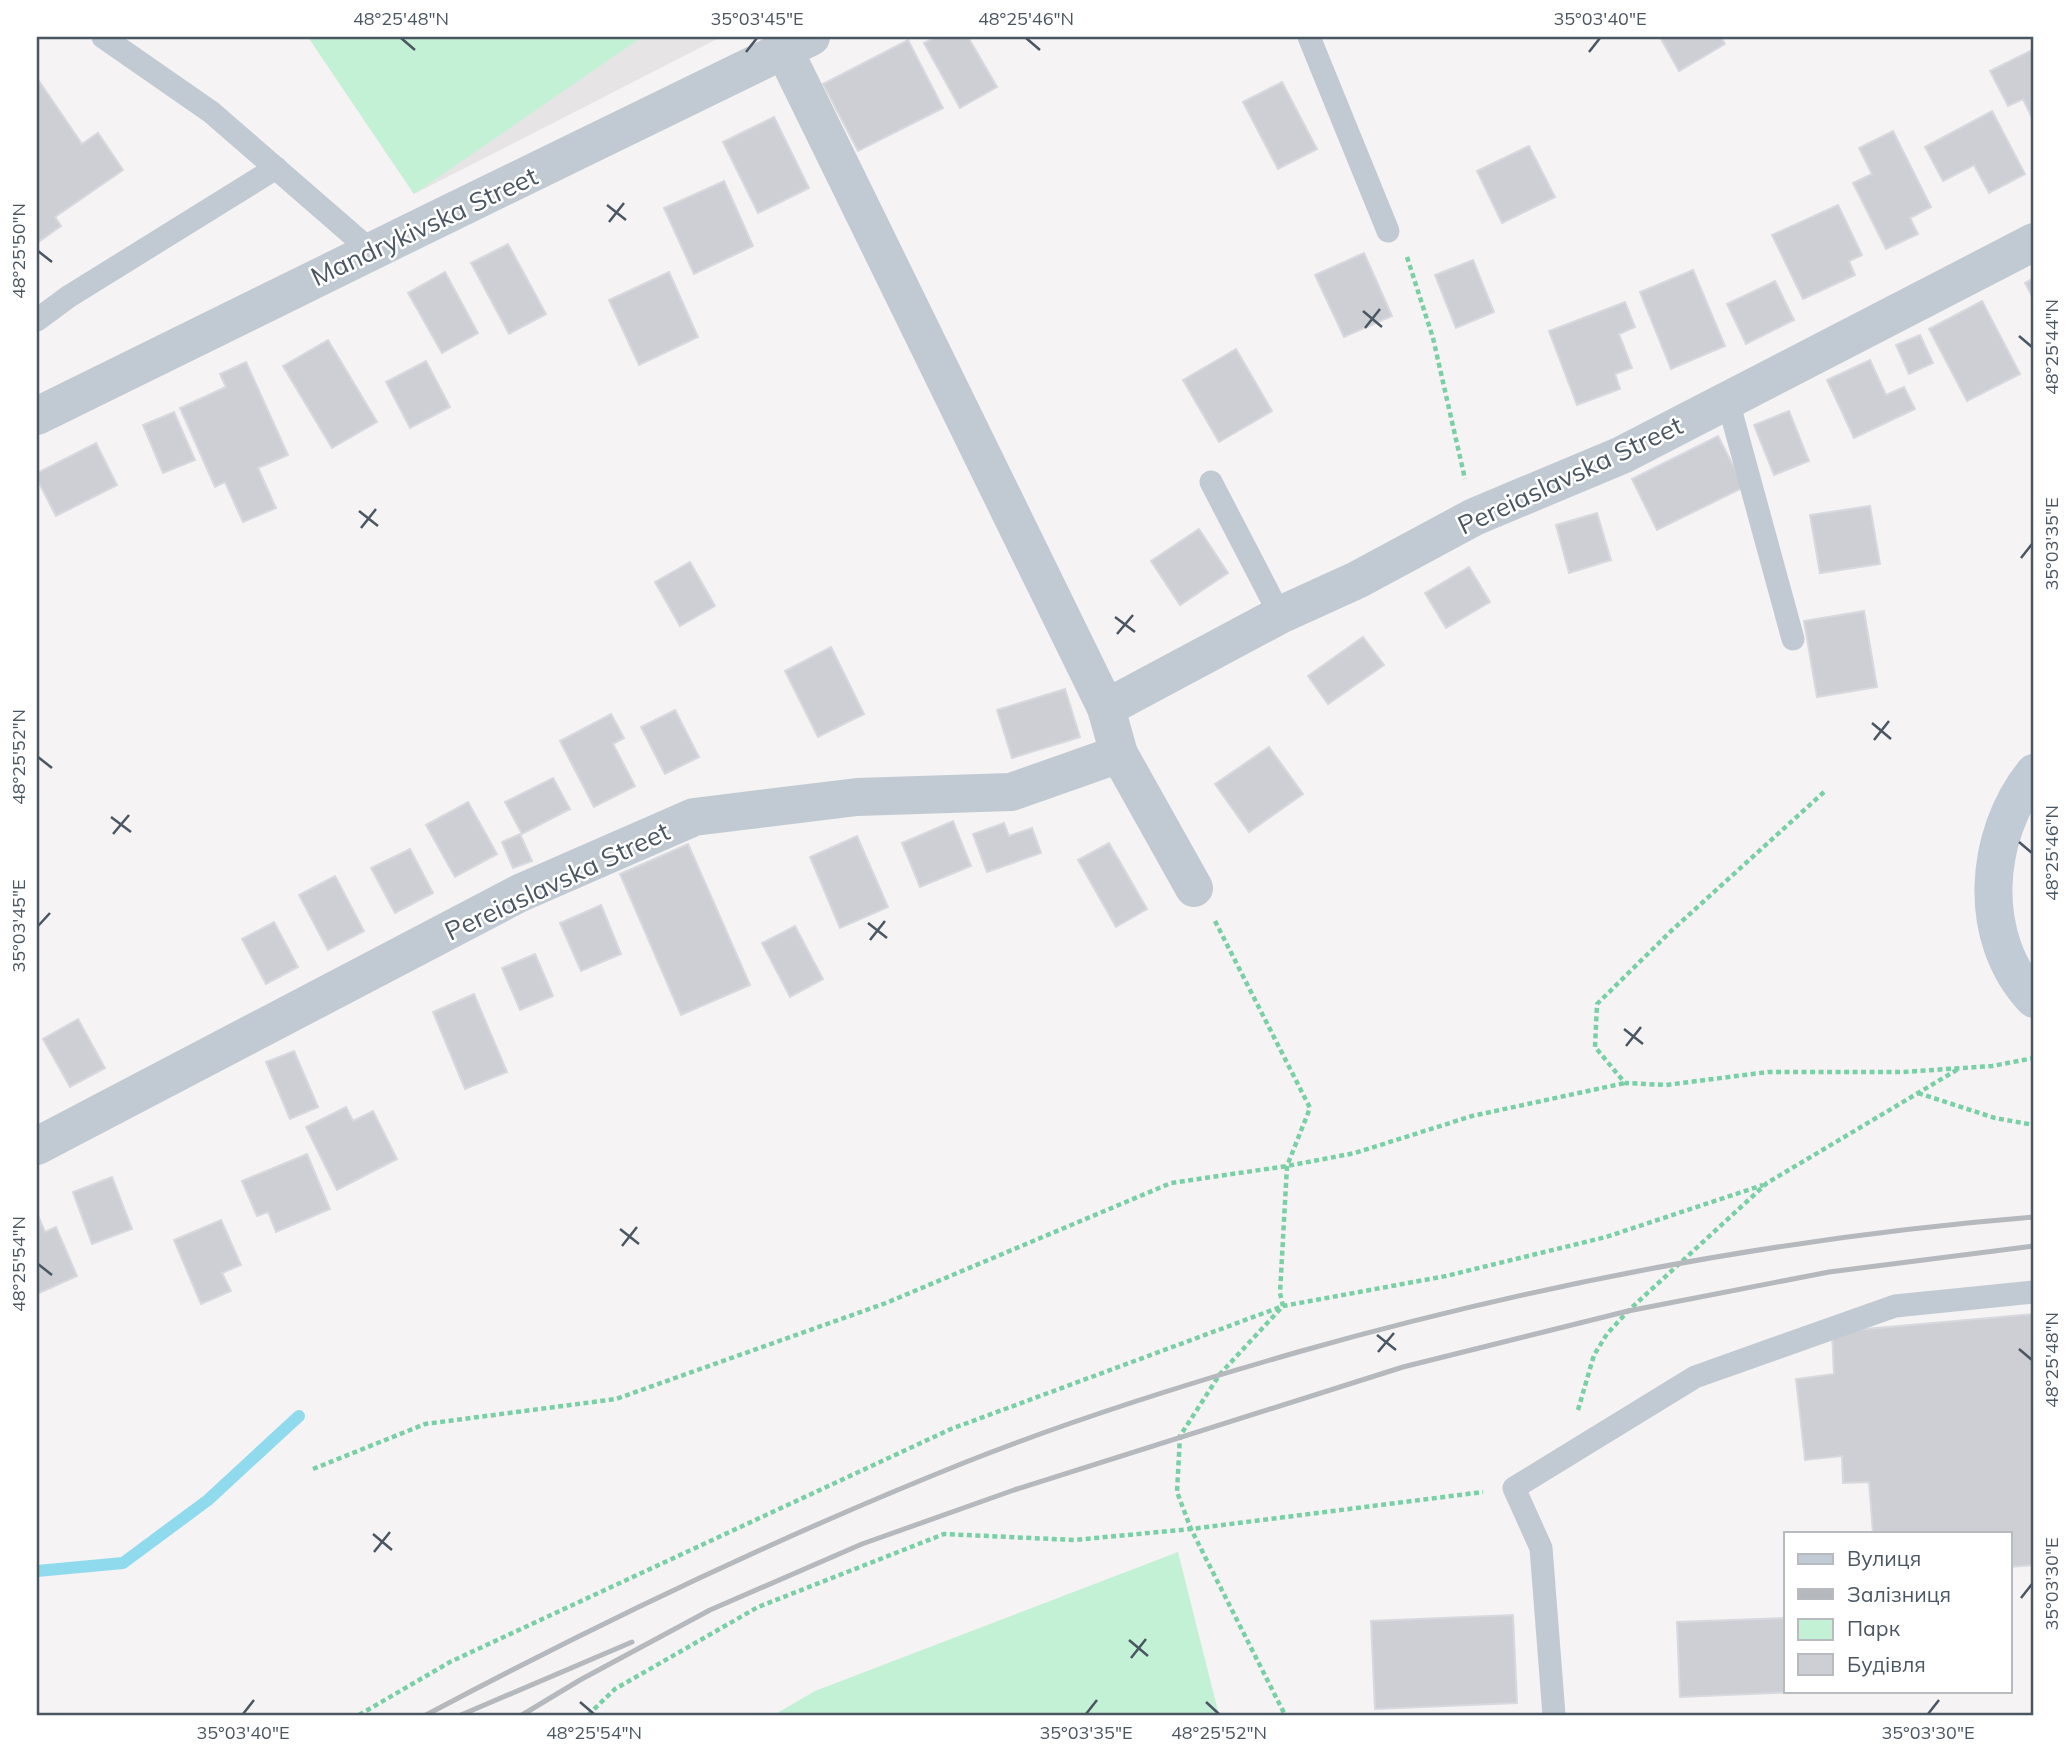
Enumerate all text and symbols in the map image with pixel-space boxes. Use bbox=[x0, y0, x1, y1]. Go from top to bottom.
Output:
text: 48°25'48"N bbox=[353, 7, 449, 30]
text: 35°03'45"E bbox=[710, 7, 804, 30]
text: 48°25'46"N bbox=[978, 7, 1074, 30]
text: 35°03'40"E bbox=[1553, 7, 1647, 30]
street label: Mandrykivska Street bbox=[305, 159, 543, 293]
text: 48°25'50"N bbox=[7, 203, 30, 299]
text: 48°25'44"N bbox=[2040, 299, 2063, 395]
street label: Pereiaslavska Street bbox=[1452, 408, 1688, 542]
text: 35°03'35"E bbox=[2040, 497, 2063, 591]
text: 48°25'52"N bbox=[7, 709, 30, 805]
text: 48°25'46"N bbox=[2040, 805, 2063, 901]
street label: Pereiaslavska Street bbox=[439, 814, 675, 948]
text: 35°03'45"E bbox=[7, 879, 30, 973]
text: 48°25'54"N bbox=[7, 1216, 30, 1312]
text: 48°25'48"N bbox=[2040, 1312, 2063, 1408]
legend bbox=[1784, 1532, 2011, 1692]
text: 35°03'30"E bbox=[2040, 1537, 2063, 1631]
text: Вулиця bbox=[1847, 1545, 1921, 1571]
text: Залізниця bbox=[1847, 1581, 1951, 1607]
text: Парк bbox=[1847, 1615, 1901, 1641]
text: Будівля bbox=[1847, 1651, 1926, 1677]
text: 35°03'40"E bbox=[196, 1721, 290, 1744]
text: 48°25'54"N bbox=[546, 1721, 642, 1744]
text: 35°03'35"E bbox=[1039, 1721, 1133, 1744]
text: 48°25'52"N bbox=[1171, 1721, 1267, 1744]
text: 35°03'30"E bbox=[1881, 1721, 1975, 1744]

